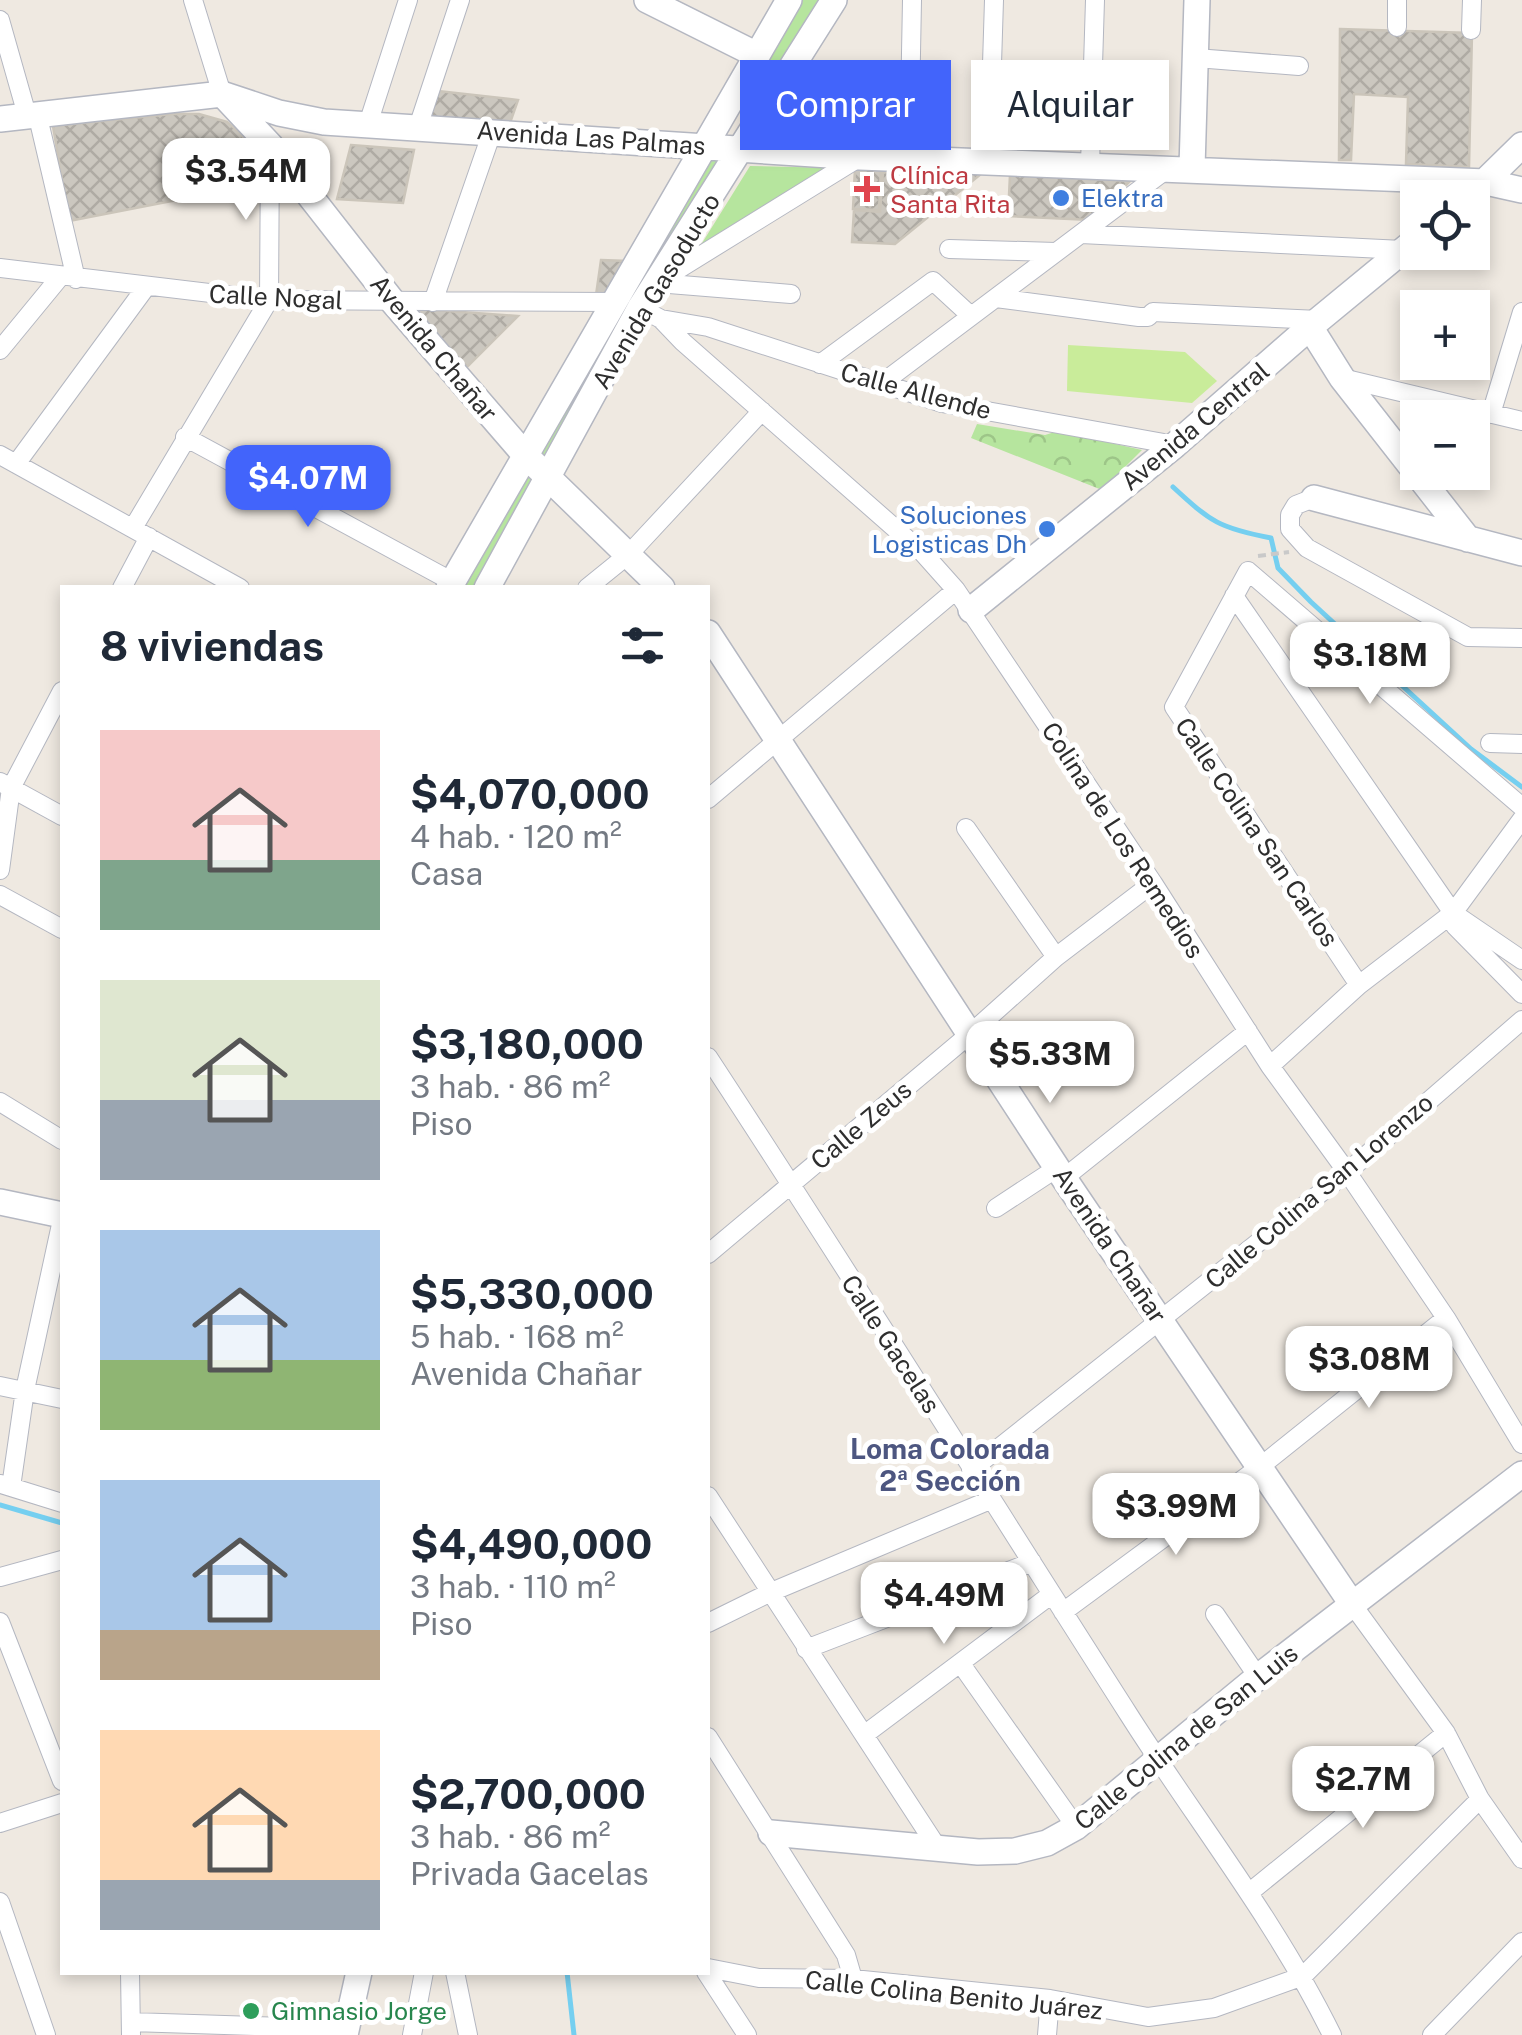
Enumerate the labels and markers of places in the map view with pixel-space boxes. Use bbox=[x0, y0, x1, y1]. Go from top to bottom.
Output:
pin: $3.54M bbox=[165, 138, 327, 223]
place label: Clínica Santa Rita bbox=[890, 160, 1010, 219]
marker: Clínica Santa Rita bbox=[854, 176, 880, 202]
place label: Elektra bbox=[1081, 183, 1164, 213]
marker: Elektra bbox=[1050, 187, 1072, 209]
pin: $4.07M bbox=[227, 445, 389, 530]
place label: Soluciones Logisticas Dh bbox=[871, 500, 1027, 559]
marker: Soluciones Logisticas Dh bbox=[1036, 518, 1058, 540]
pin: $3.18M bbox=[1289, 622, 1451, 707]
pin: $5.33M bbox=[969, 1021, 1131, 1106]
pin: $3.08M bbox=[1288, 1326, 1450, 1411]
pin: $3.99M bbox=[1095, 1473, 1257, 1558]
pin: $4.49M bbox=[863, 1562, 1025, 1647]
pin: $2.7M bbox=[1293, 1746, 1433, 1831]
place label: Gimnasio Jorge bbox=[271, 1996, 447, 2026]
marker: Gimnasio Jorge bbox=[240, 2000, 262, 2022]

